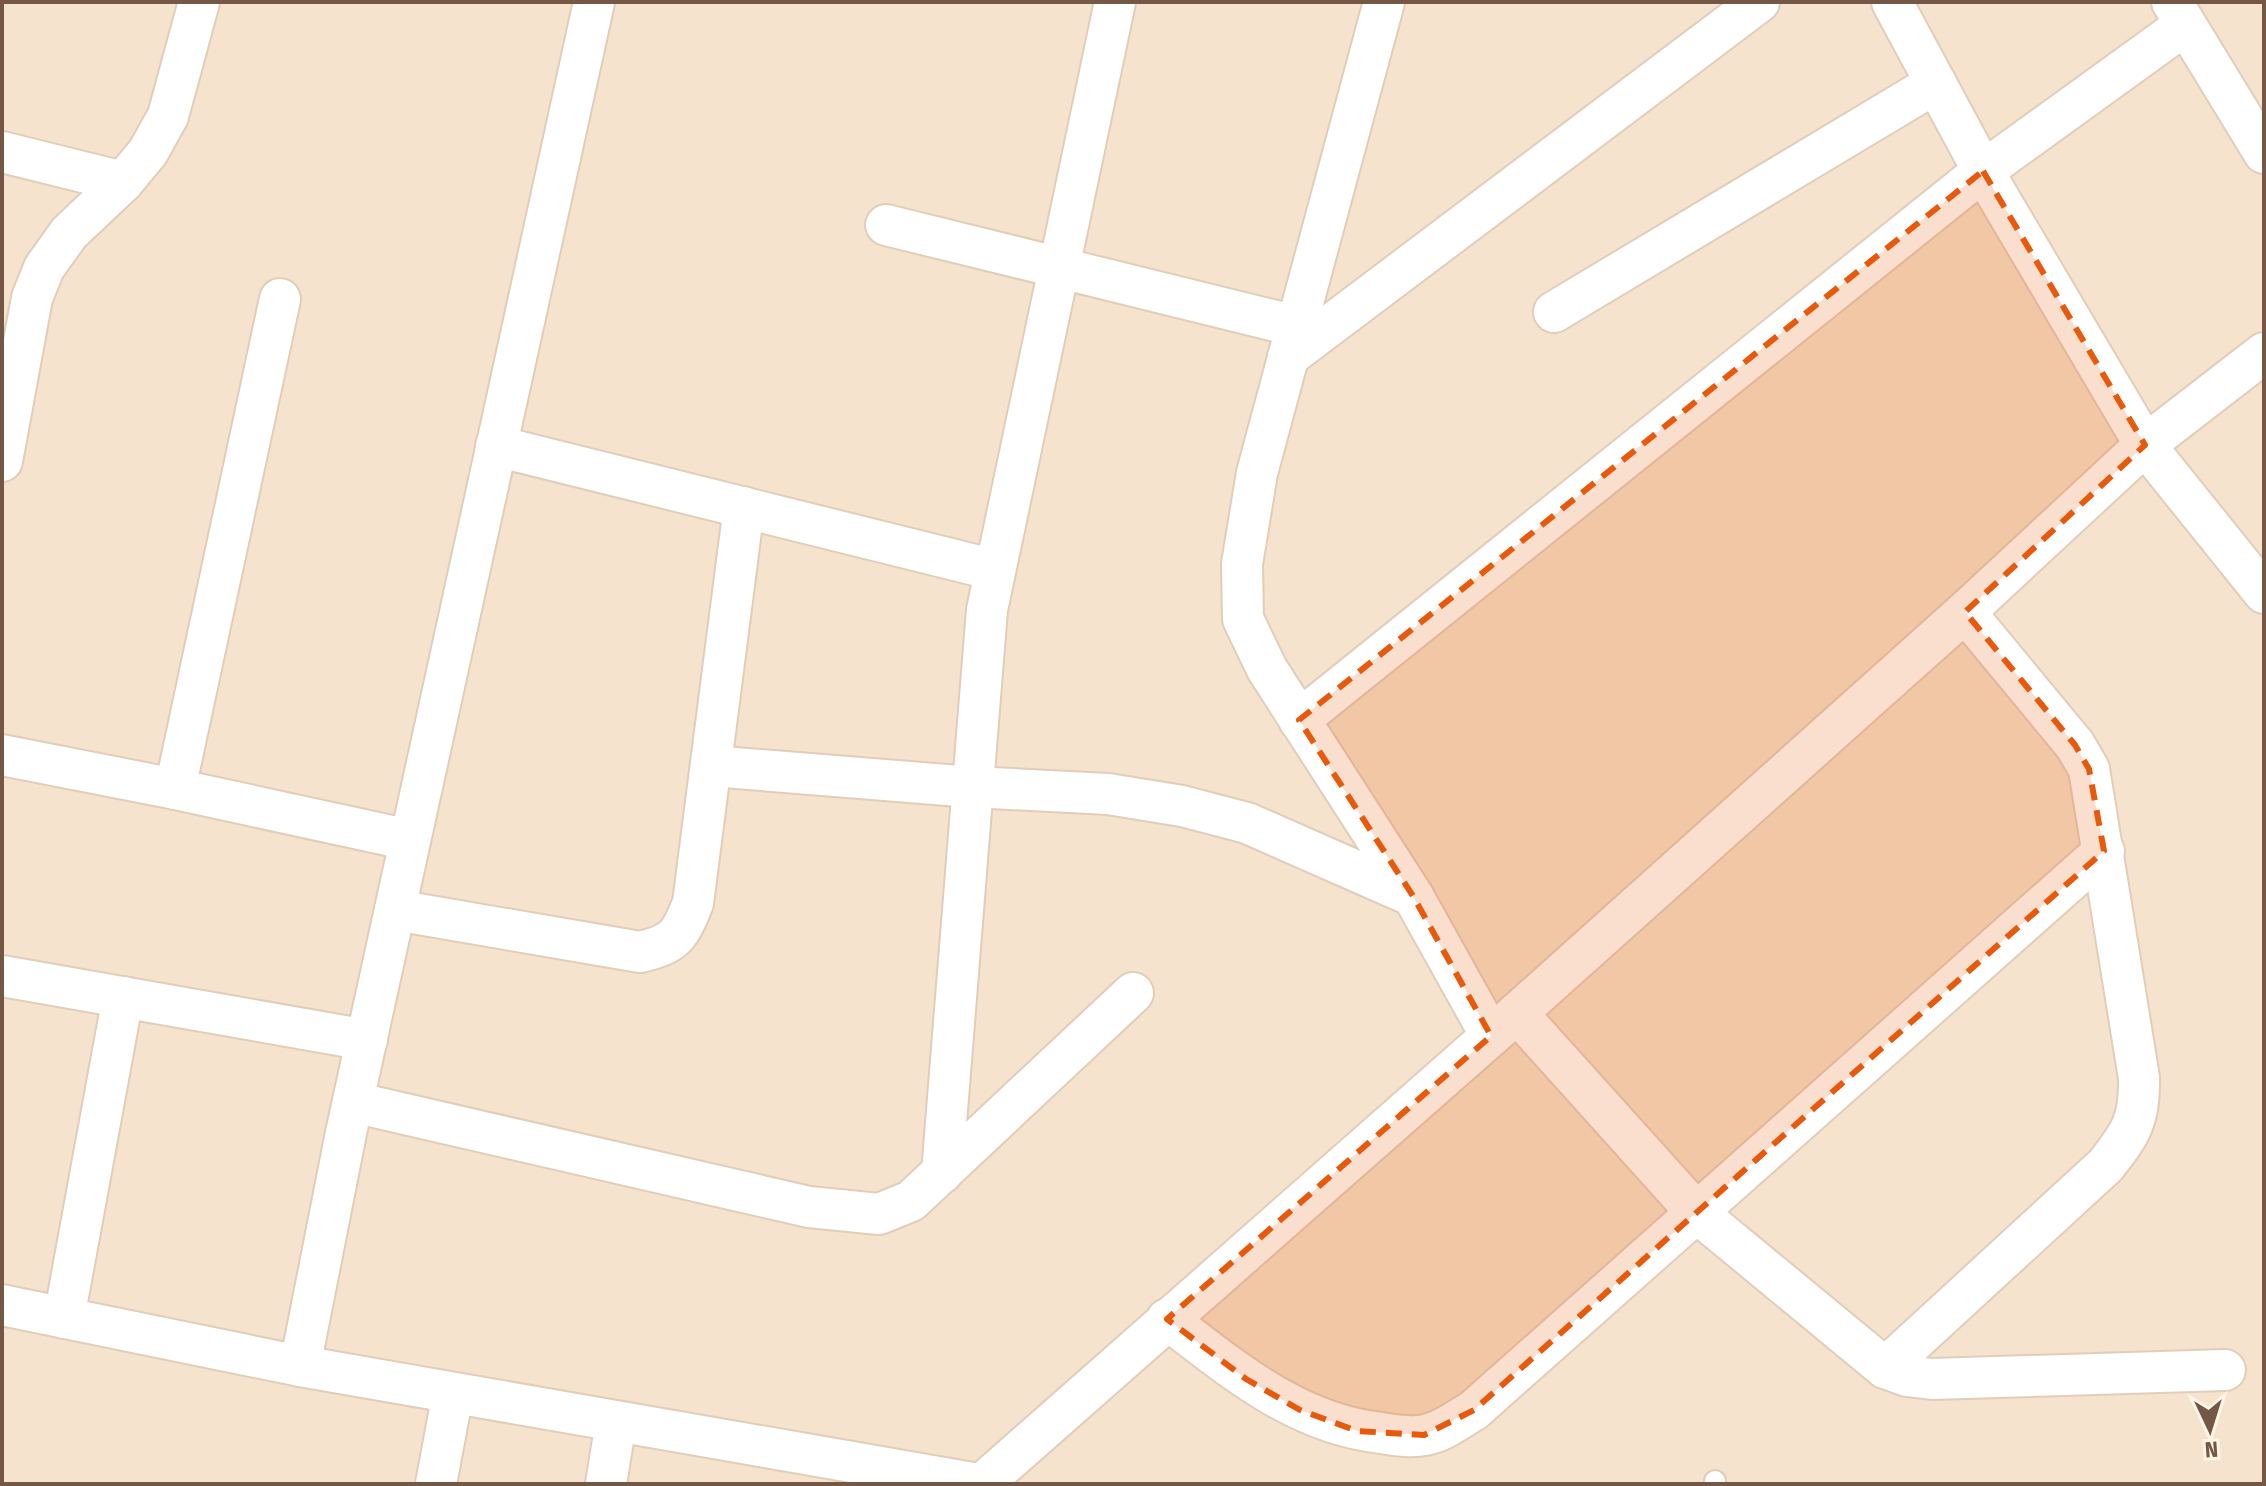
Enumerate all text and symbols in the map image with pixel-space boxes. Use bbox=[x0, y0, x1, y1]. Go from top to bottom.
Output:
north arrow bbox=[2170, 1390, 2250, 1470]
text: N bbox=[2204, 1436, 2219, 1463]

